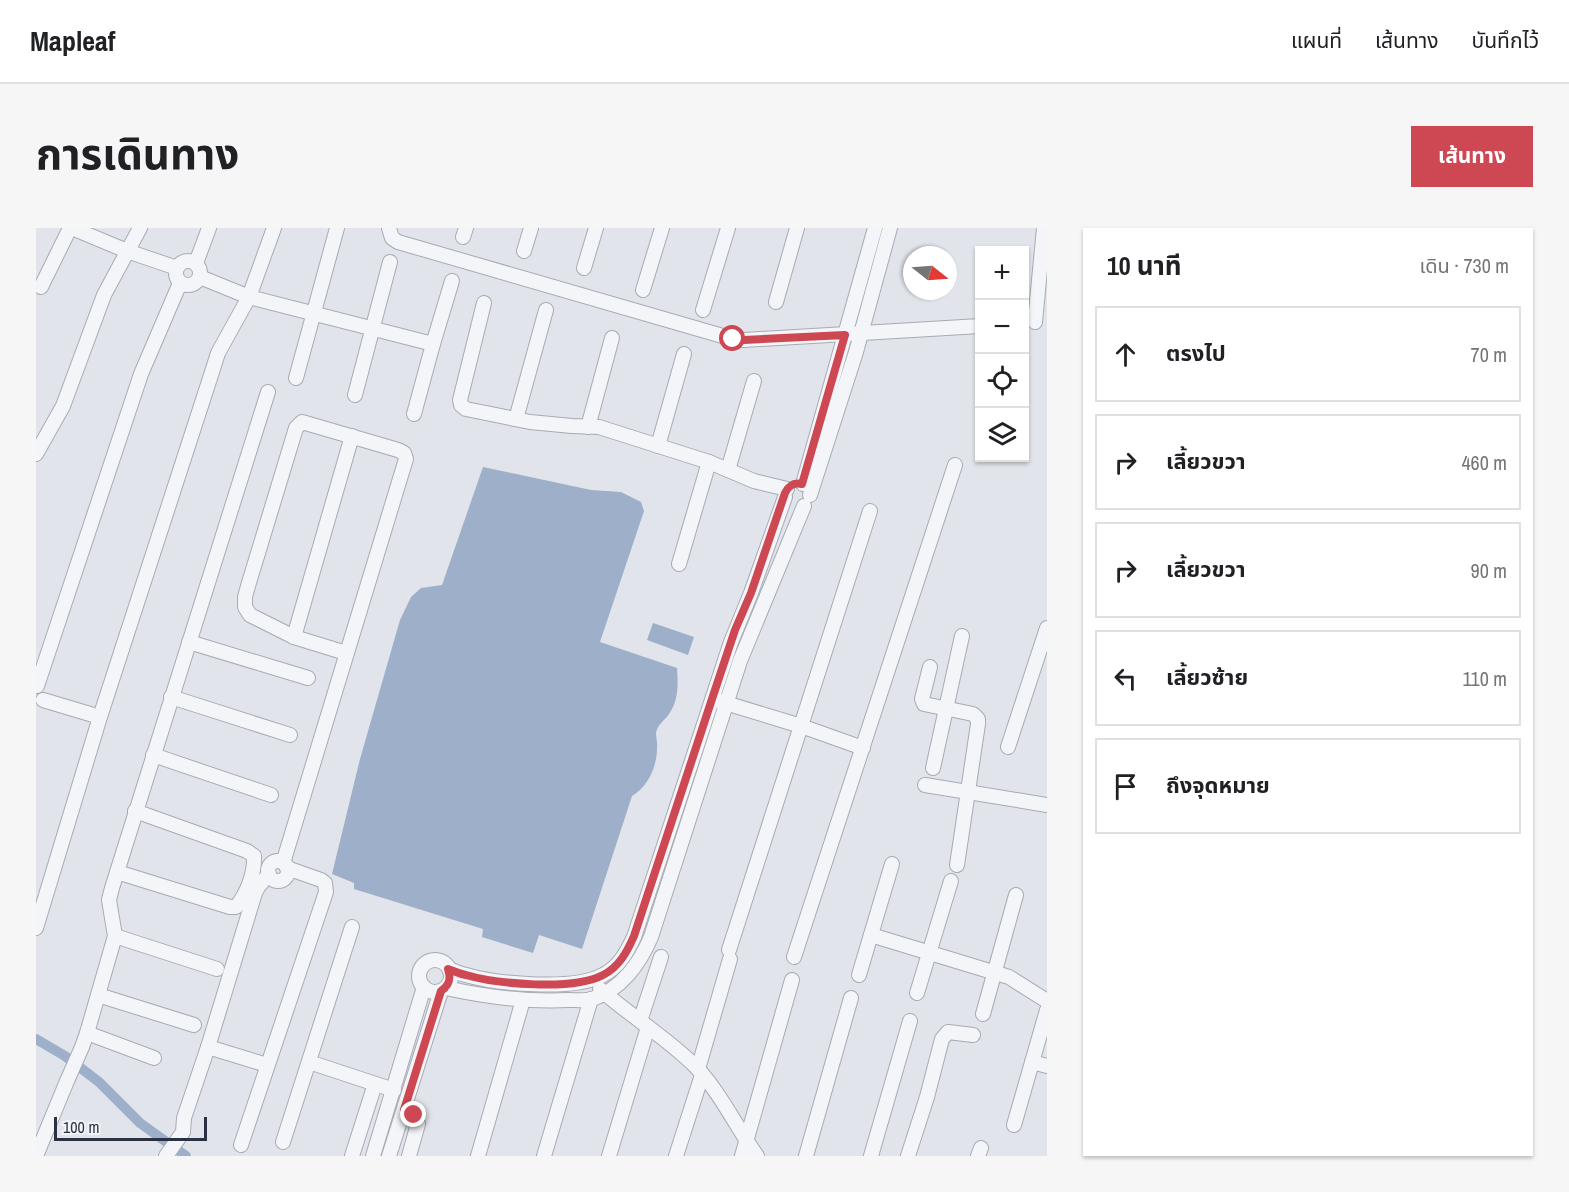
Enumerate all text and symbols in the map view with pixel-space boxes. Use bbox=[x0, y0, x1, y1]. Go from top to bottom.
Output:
text: Mapleaf bbox=[30, 22, 115, 60]
text: แผนที่ bbox=[1291, 26, 1342, 55]
text: เส้นทาง bbox=[1375, 26, 1439, 55]
text: บันทึกไว้ bbox=[1472, 26, 1539, 55]
text: การเดินทาง bbox=[36, 126, 239, 182]
button: เส้นทาง bbox=[1411, 126, 1533, 187]
north arrow bbox=[903, 246, 957, 300]
map controls bbox=[975, 246, 1029, 462]
button: + bbox=[975, 246, 1029, 300]
text: 10 นาที bbox=[1107, 248, 1182, 283]
text: เดิน · 730 m bbox=[1419, 252, 1509, 279]
button: − bbox=[975, 300, 1029, 354]
route start bbox=[719, 325, 745, 351]
icon: ahead bbox=[1109, 338, 1142, 371]
text: ตรงไป bbox=[1166, 338, 1226, 368]
text: 70 m bbox=[1471, 341, 1507, 368]
button: locate bbox=[975, 354, 1029, 408]
button: layers bbox=[975, 408, 1029, 462]
icon: right bbox=[1109, 446, 1142, 479]
text: เลี้ยวขวา bbox=[1166, 446, 1246, 476]
text: 460 m bbox=[1461, 449, 1507, 476]
icon: right bbox=[1109, 554, 1142, 587]
text: เลี้ยวขวา bbox=[1166, 554, 1246, 584]
text: 90 m bbox=[1471, 557, 1507, 584]
icon: left bbox=[1109, 662, 1142, 695]
text: เลี้ยวซ้าย bbox=[1166, 662, 1248, 692]
text: 110 m bbox=[1463, 665, 1507, 692]
icon: arrive bbox=[1109, 770, 1142, 803]
text: ถึงจุดหมาย bbox=[1166, 770, 1270, 800]
route end bbox=[400, 1101, 426, 1127]
scale bar bbox=[54, 1114, 207, 1142]
text: 100 m bbox=[63, 1116, 99, 1138]

